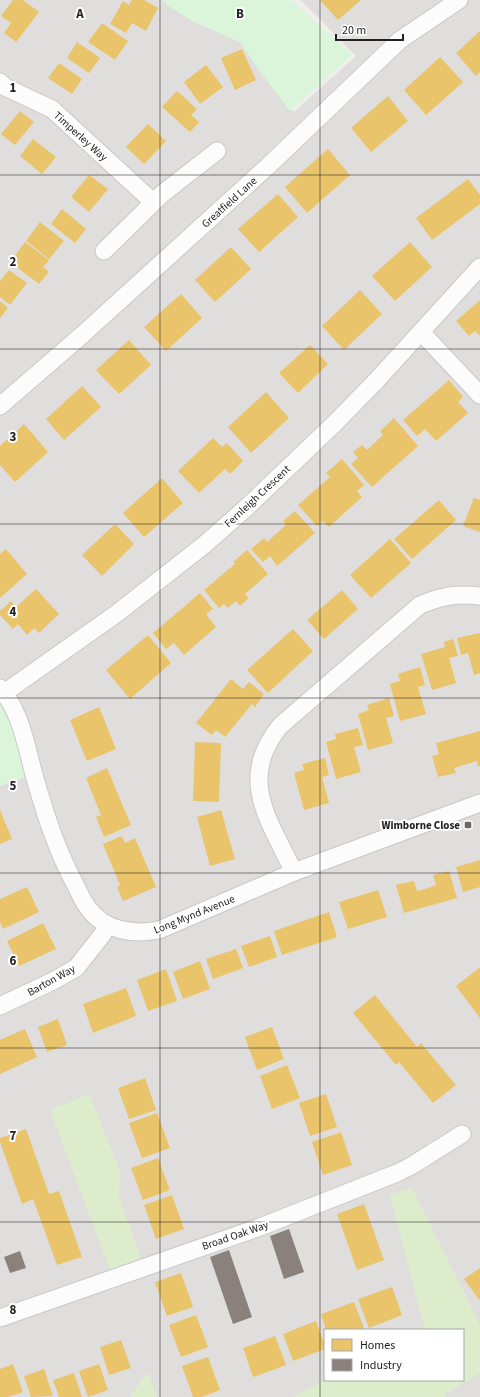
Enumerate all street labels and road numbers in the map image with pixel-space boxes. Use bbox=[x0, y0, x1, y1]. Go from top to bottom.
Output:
street label: Timperley Way bbox=[50, 108, 111, 165]
street label: Greatfield Lane bbox=[198, 173, 261, 231]
street label: Fernleigh Crescent bbox=[221, 462, 294, 531]
street label: Long Mynd Avenue bbox=[151, 891, 238, 938]
street label: Barton Way bbox=[25, 961, 78, 1000]
street label: Broad Oak Way bbox=[200, 1217, 270, 1254]

